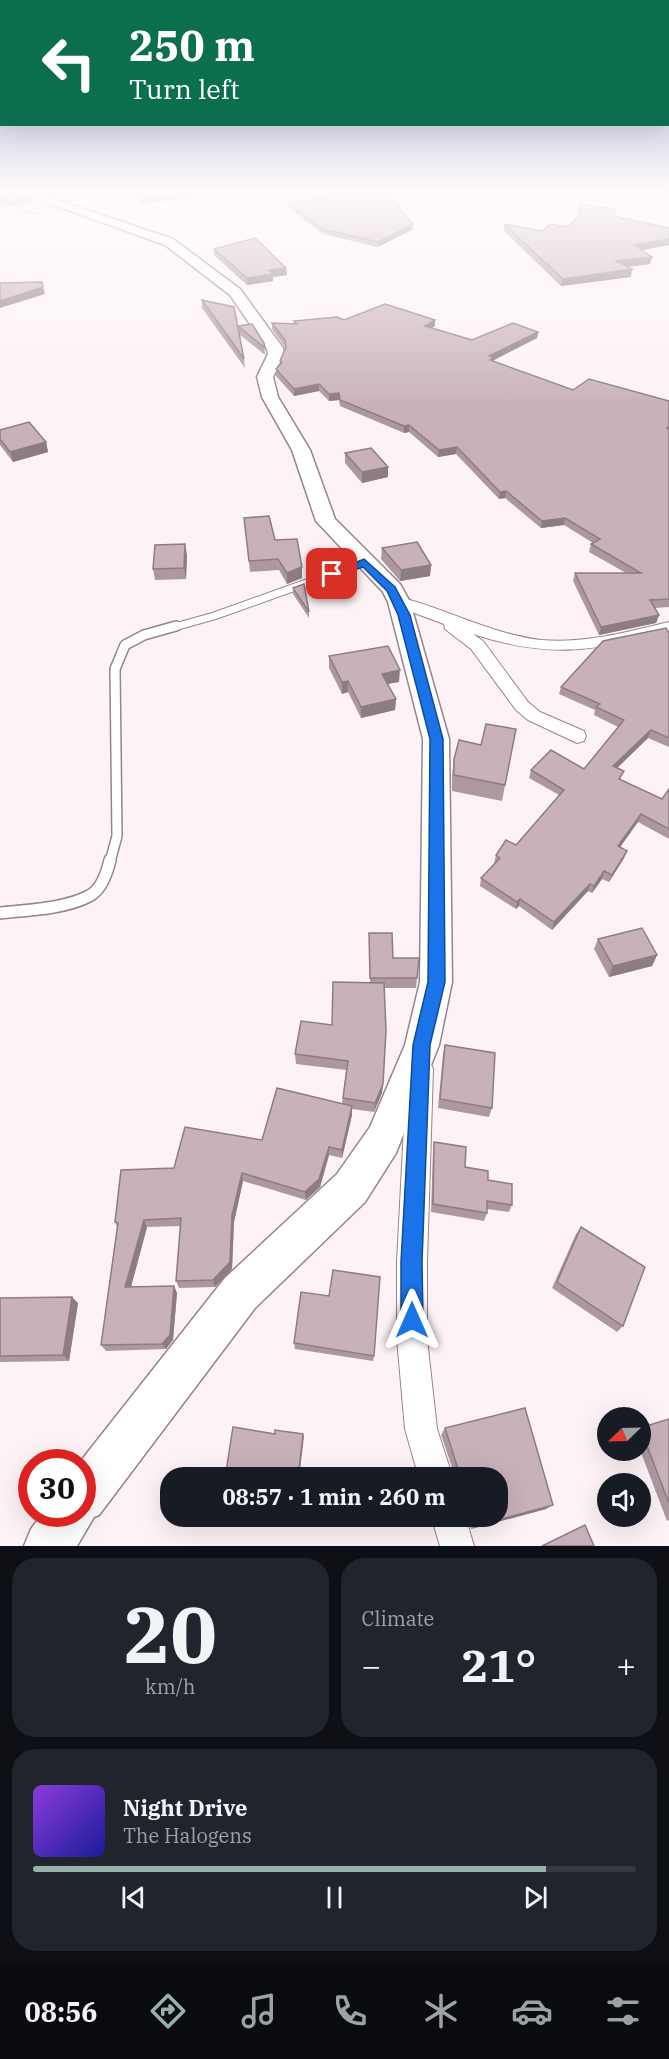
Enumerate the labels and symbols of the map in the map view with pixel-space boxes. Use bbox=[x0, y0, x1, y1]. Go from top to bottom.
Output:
pin bbox=[306, 548, 357, 599]
position arrow bbox=[380, 1288, 444, 1352]
north arrow bbox=[597, 1407, 651, 1461]
speed limit sign: 30 bbox=[18, 1449, 96, 1527]

